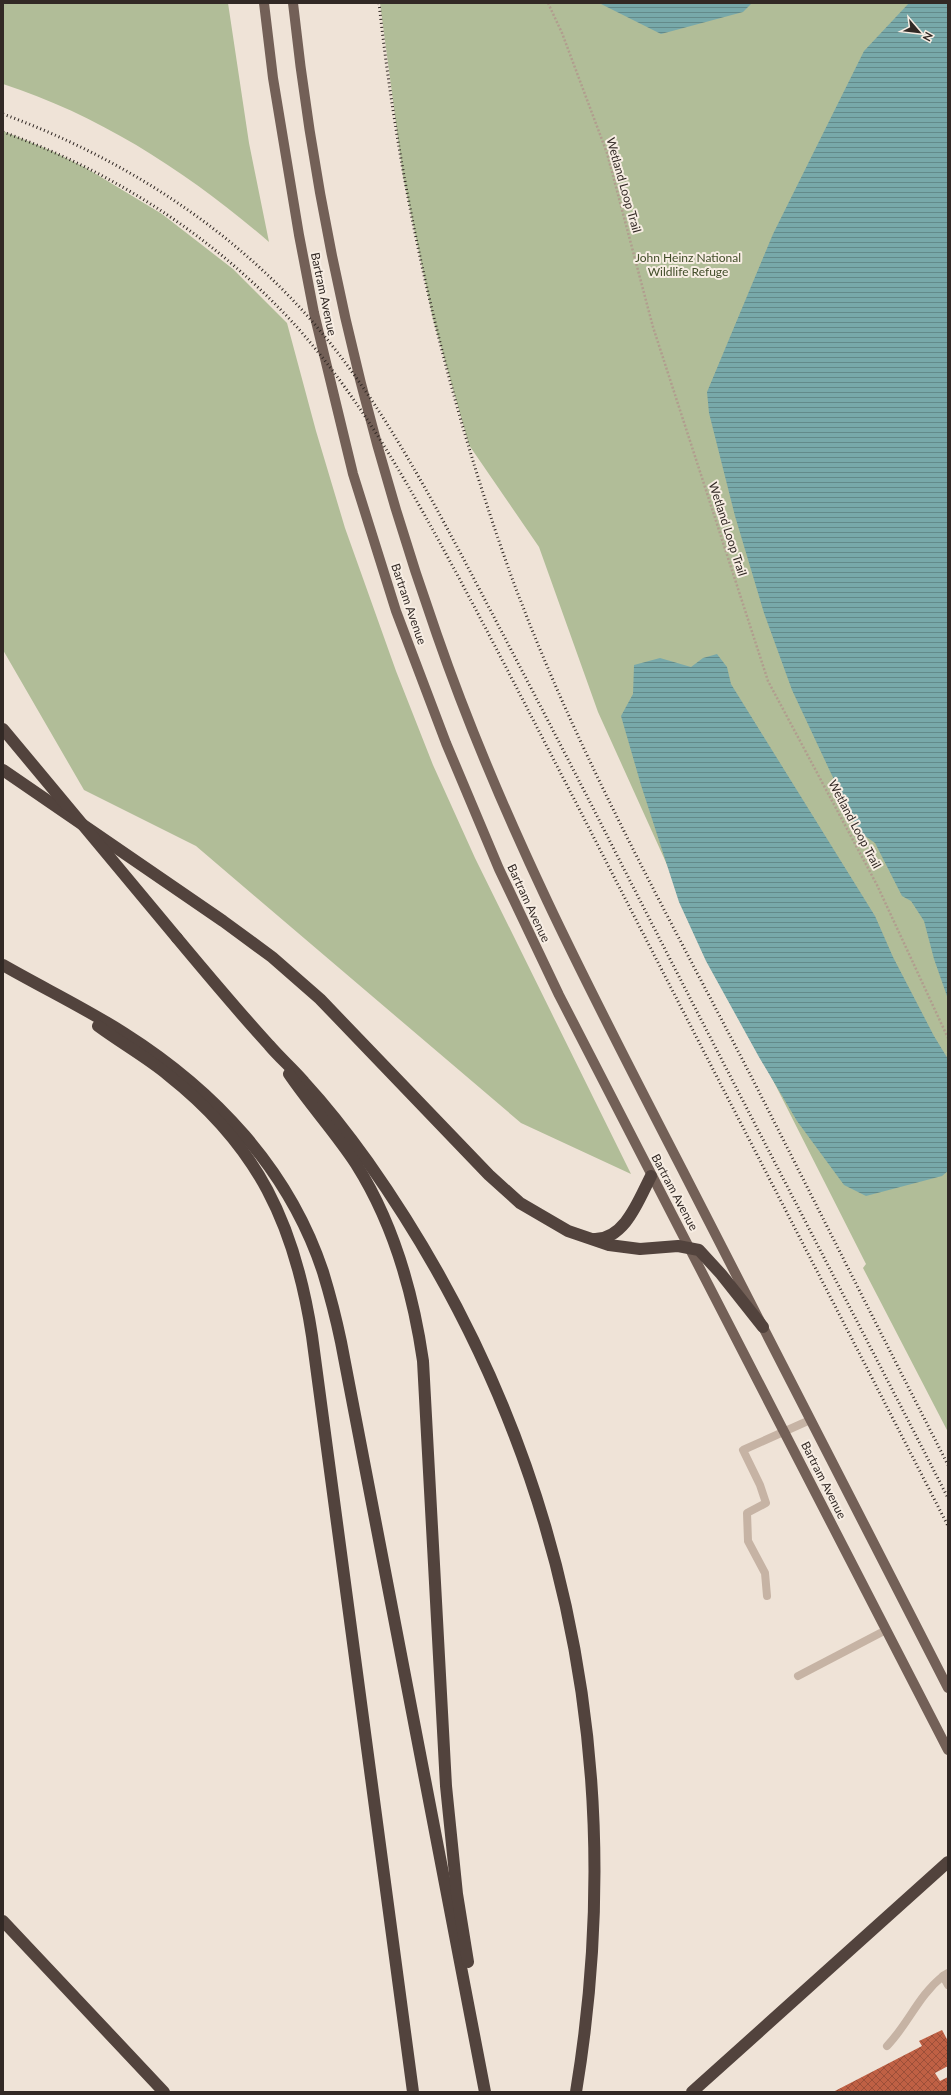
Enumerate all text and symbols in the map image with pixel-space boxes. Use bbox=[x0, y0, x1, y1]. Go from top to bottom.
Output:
north arrow bbox=[899, 12, 939, 52]
text: N bbox=[921, 30, 936, 44]
street label: Wetland Loop Trail bbox=[603, 136, 645, 234]
park label: John Heinz National Wildlife Refuge bbox=[635, 250, 741, 279]
street label: Bartram Avenue bbox=[308, 251, 340, 337]
street label: Wetland Loop Trail bbox=[706, 480, 750, 578]
street label: Bartram Avenue bbox=[388, 561, 430, 647]
street label: Wetland Loop Trail bbox=[825, 777, 885, 871]
street label: Bartram Avenue bbox=[504, 861, 554, 945]
street label: Bartram Avenue bbox=[648, 1151, 702, 1233]
street label: Bartram Avenue bbox=[798, 1439, 850, 1521]

